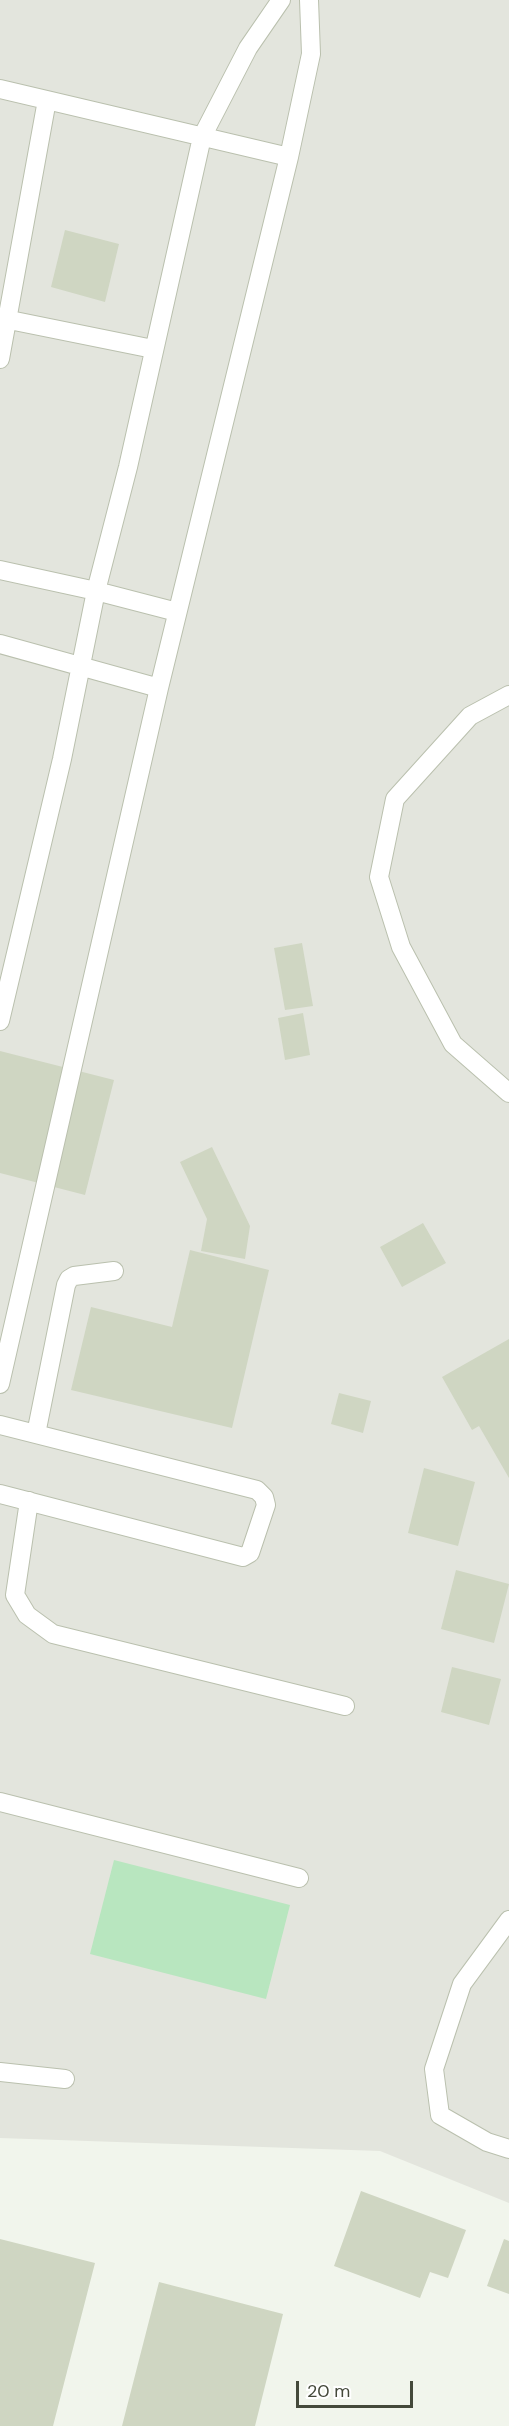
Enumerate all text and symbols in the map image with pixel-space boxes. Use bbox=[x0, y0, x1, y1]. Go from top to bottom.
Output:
scale bar bbox=[299, 2369, 416, 2407]
text: 20 m bbox=[307, 2379, 350, 2403]

